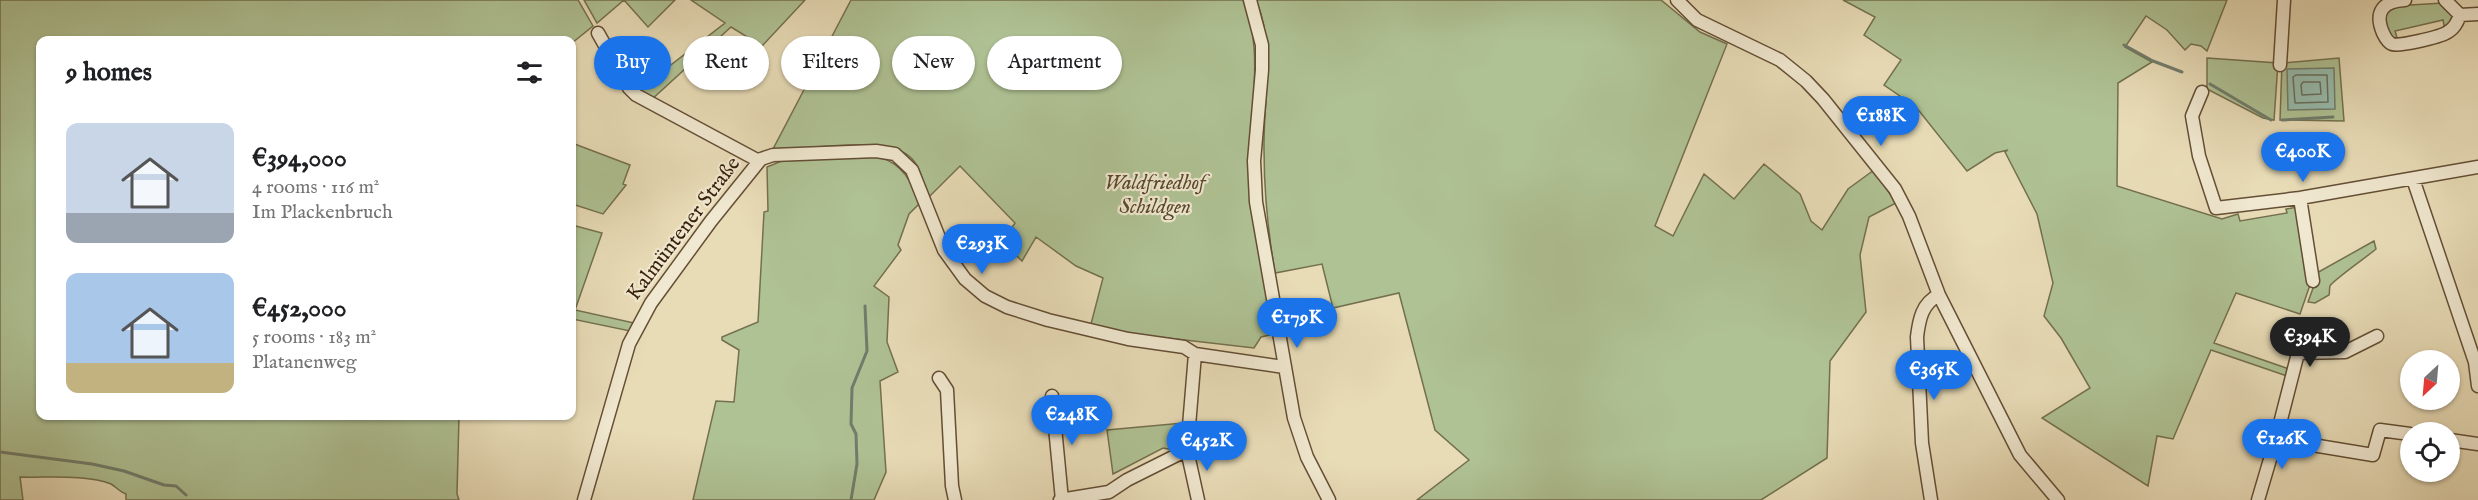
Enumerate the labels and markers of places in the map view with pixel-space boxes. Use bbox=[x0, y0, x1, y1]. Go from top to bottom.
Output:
pin: €188K bbox=[1839, 96, 1923, 147]
pin: €400K bbox=[2261, 132, 2345, 183]
pin: €293K bbox=[940, 224, 1024, 275]
pin: €179K bbox=[1255, 298, 1339, 349]
pin: €394K bbox=[2268, 317, 2352, 368]
pin: €365K bbox=[1892, 350, 1976, 401]
pin: €248K bbox=[1030, 395, 1114, 446]
pin: €126K bbox=[2240, 419, 2324, 470]
pin: €452K bbox=[1165, 421, 1249, 472]

